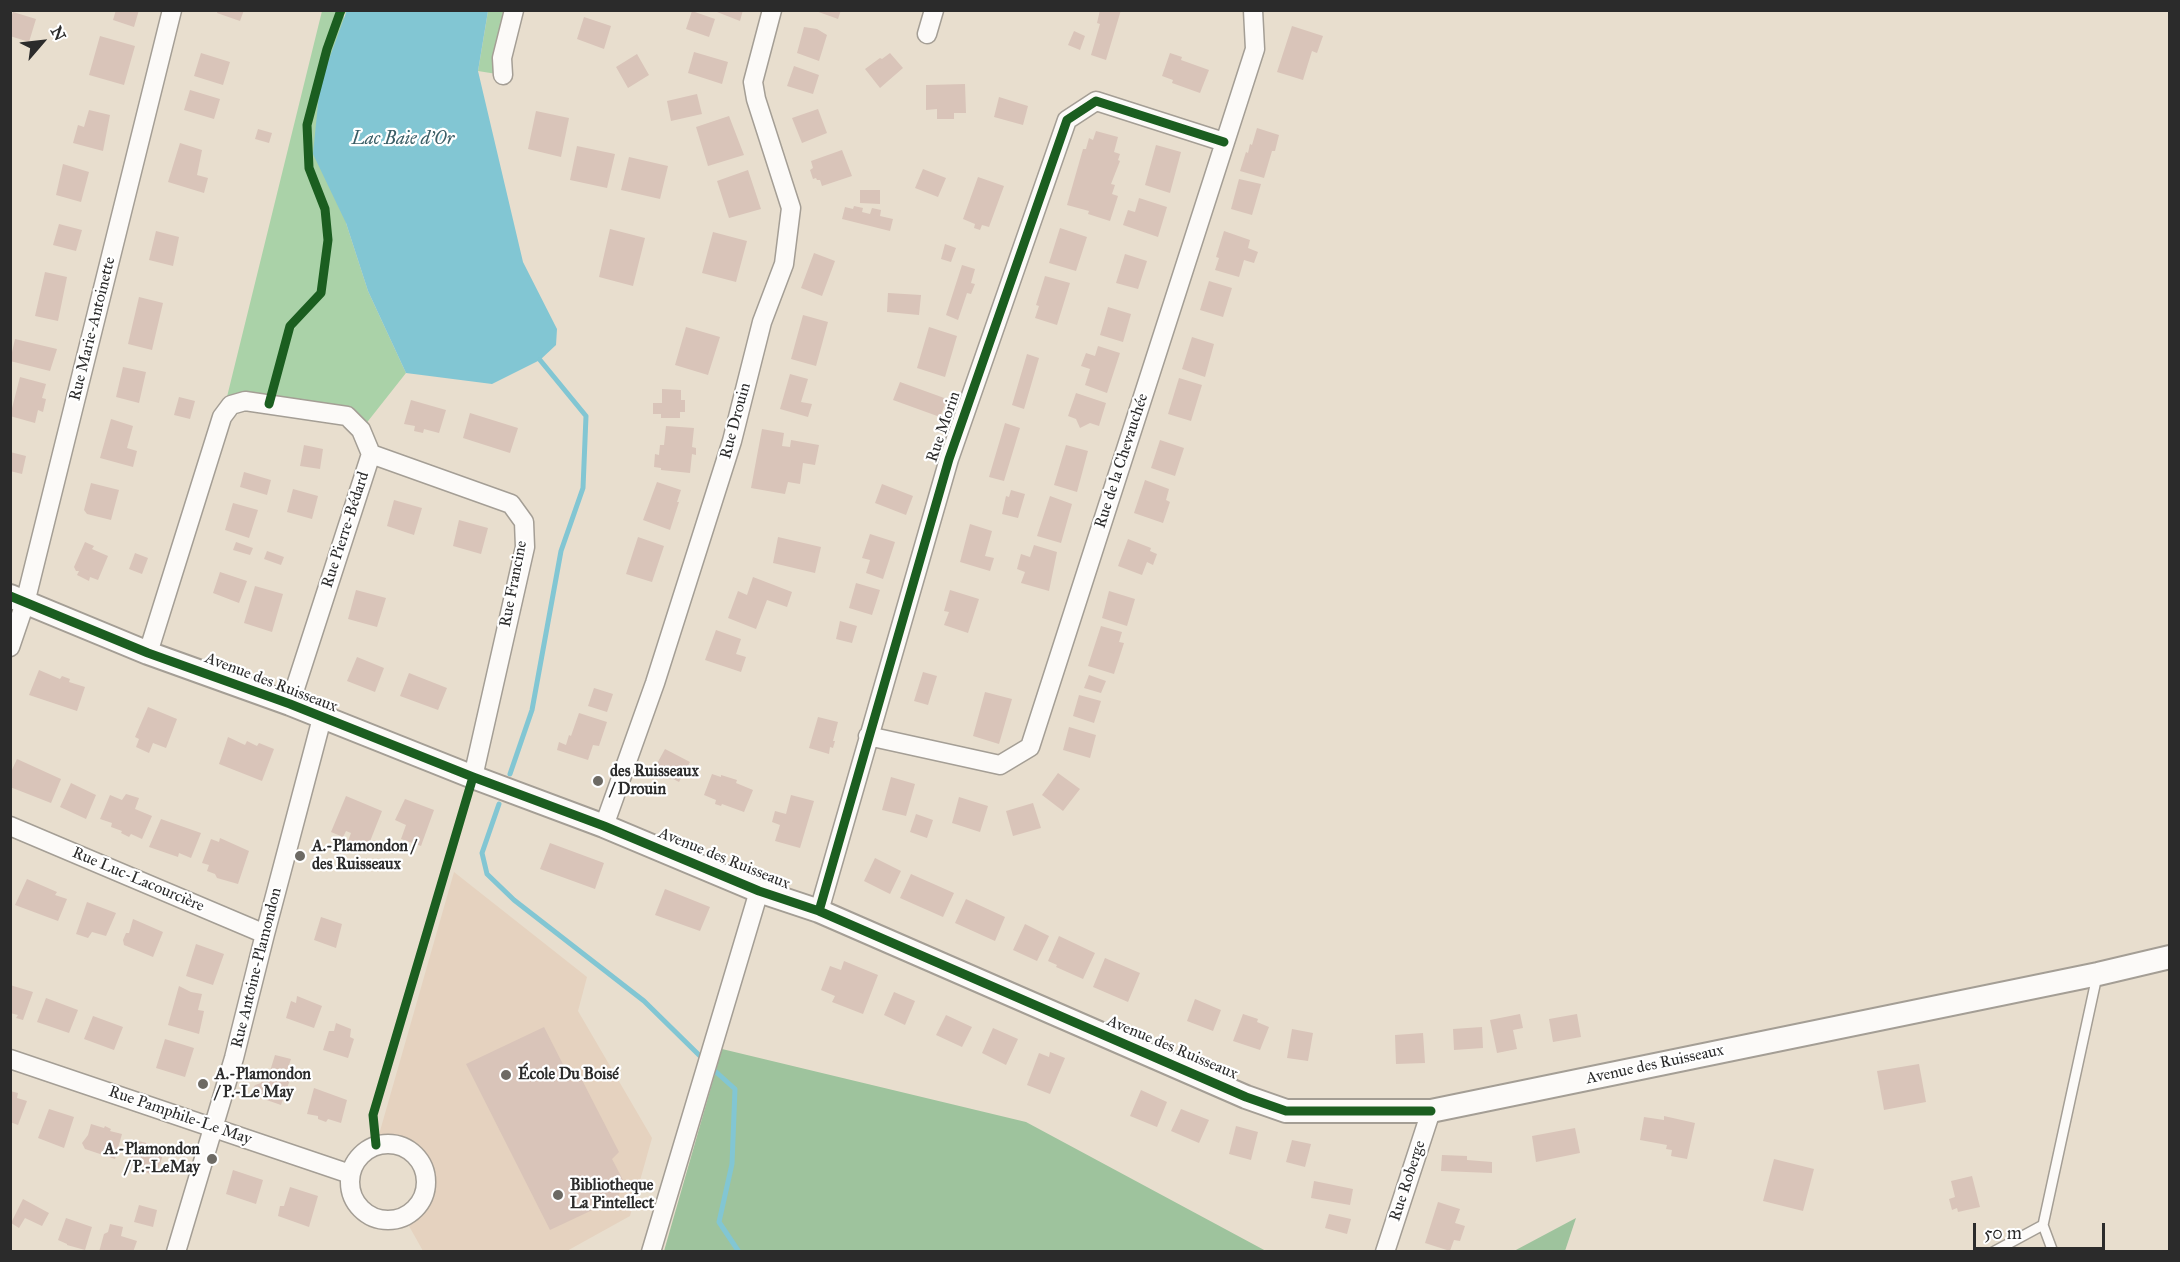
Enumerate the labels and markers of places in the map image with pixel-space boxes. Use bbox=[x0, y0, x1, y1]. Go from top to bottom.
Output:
place label: des Ruisseaux / Drouin bbox=[610, 762, 699, 800]
marker: des Ruisseaux / Drouin bbox=[591, 774, 605, 788]
place label: A.-Plamondon / des Ruisseaux bbox=[312, 837, 416, 875]
marker: A.-Plamondon / des Ruisseaux bbox=[293, 849, 307, 863]
place label: A.-Plamondon / P.-Le May bbox=[215, 1065, 311, 1103]
place label: École Du Boisé bbox=[518, 1065, 619, 1085]
marker: École Du Boisé bbox=[499, 1068, 513, 1082]
marker: A.-Plamondon / P.-Le May bbox=[196, 1077, 210, 1091]
place label: A.-Plamondon / P.-LeMay bbox=[104, 1140, 200, 1178]
marker: A.-Plamondon / P.-LeMay bbox=[205, 1152, 219, 1166]
place label: Bibliotheque La Pintellect bbox=[570, 1176, 654, 1214]
marker: Bibliotheque La Pintellect bbox=[551, 1188, 565, 1202]

